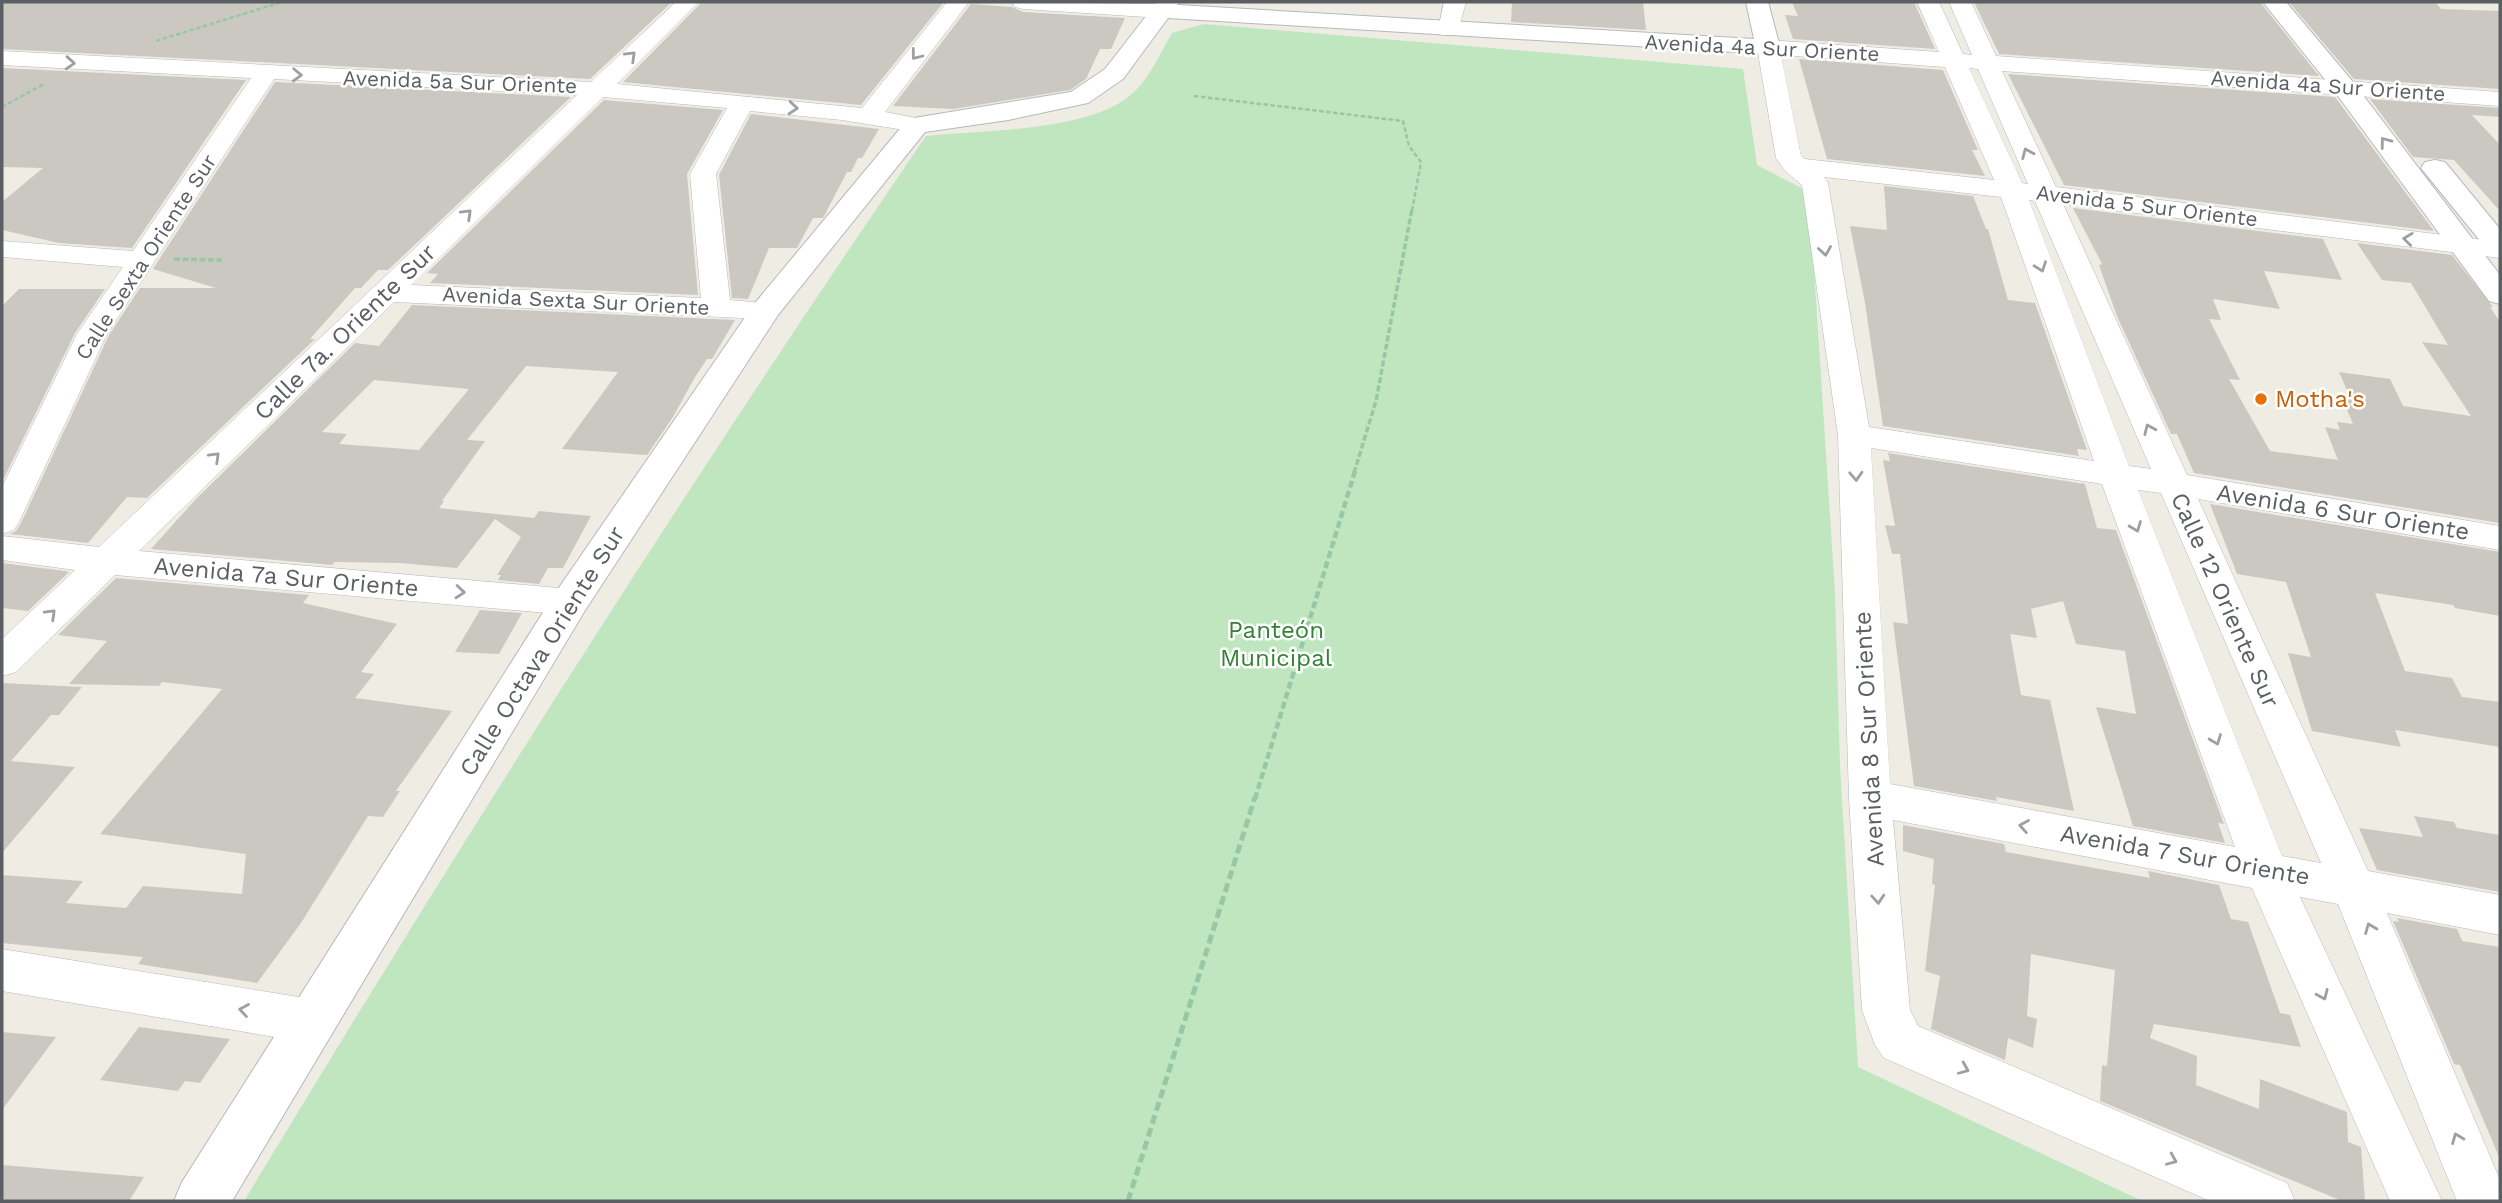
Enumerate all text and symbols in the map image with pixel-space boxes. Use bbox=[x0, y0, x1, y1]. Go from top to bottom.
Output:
street label: Avenida 4a Sur Oriente bbox=[1644, 29, 1880, 66]
one-way arrow bbox=[912, 48, 925, 60]
one-way arrow bbox=[623, 52, 636, 65]
one-way arrow bbox=[65, 55, 76, 70]
street label: Avenida 5a Sur Oriente bbox=[342, 65, 578, 98]
street label: Avenida 4a Sur Oriente bbox=[2210, 65, 2446, 106]
one-way arrow bbox=[292, 67, 303, 82]
one-way arrow bbox=[788, 100, 799, 115]
one-way arrow bbox=[2381, 137, 2394, 150]
one-way arrow bbox=[2022, 148, 2036, 160]
street label: Calle Sexta Oriente Sur bbox=[70, 149, 222, 364]
street label: Avenida 5 Sur Oriente bbox=[2035, 180, 2259, 232]
one-way arrow bbox=[459, 210, 472, 223]
one-way arrow bbox=[2402, 232, 2414, 247]
street label: Calle 7a. Oriente Sur bbox=[249, 238, 442, 426]
one-way arrow bbox=[1818, 245, 1833, 257]
one-way arrow bbox=[2033, 261, 2047, 273]
street label: Avenida Sexta Sur Oriente bbox=[442, 281, 710, 320]
place label: Motha's bbox=[2275, 385, 2365, 413]
marker: Motha's bbox=[2253, 391, 2269, 407]
one-way arrow bbox=[2143, 424, 2157, 436]
one-way arrow bbox=[207, 452, 220, 465]
one-way arrow bbox=[1848, 471, 1863, 482]
street label: Avenida 6 Sur Oriente bbox=[2215, 478, 2471, 546]
street label: Calle 12 Oriente Sur bbox=[2165, 488, 2285, 712]
street label: Calle Octava Oriente Sur bbox=[453, 521, 631, 781]
one-way arrow bbox=[2127, 521, 2141, 533]
street label: Avenida 7a Sur Oriente bbox=[152, 551, 420, 603]
one-way arrow bbox=[455, 584, 466, 599]
one-way arrow bbox=[43, 610, 56, 623]
street label: Avenida 8 Sur Oriente bbox=[1848, 611, 1890, 867]
park label: Panteón Municipal bbox=[1220, 616, 1333, 672]
one-way arrow bbox=[2208, 733, 2222, 745]
one-way arrow bbox=[2018, 819, 2030, 834]
street label: Avenida 7 Sur Oriente bbox=[2058, 819, 2312, 891]
one-way arrow bbox=[1870, 894, 1885, 905]
one-way arrow bbox=[2365, 923, 2379, 935]
one-way arrow bbox=[2315, 988, 2329, 1000]
one-way arrow bbox=[238, 1003, 250, 1018]
one-way arrow bbox=[1956, 1061, 1969, 1075]
one-way arrow bbox=[2451, 1133, 2465, 1145]
one-way arrow bbox=[2166, 1151, 2178, 1165]

